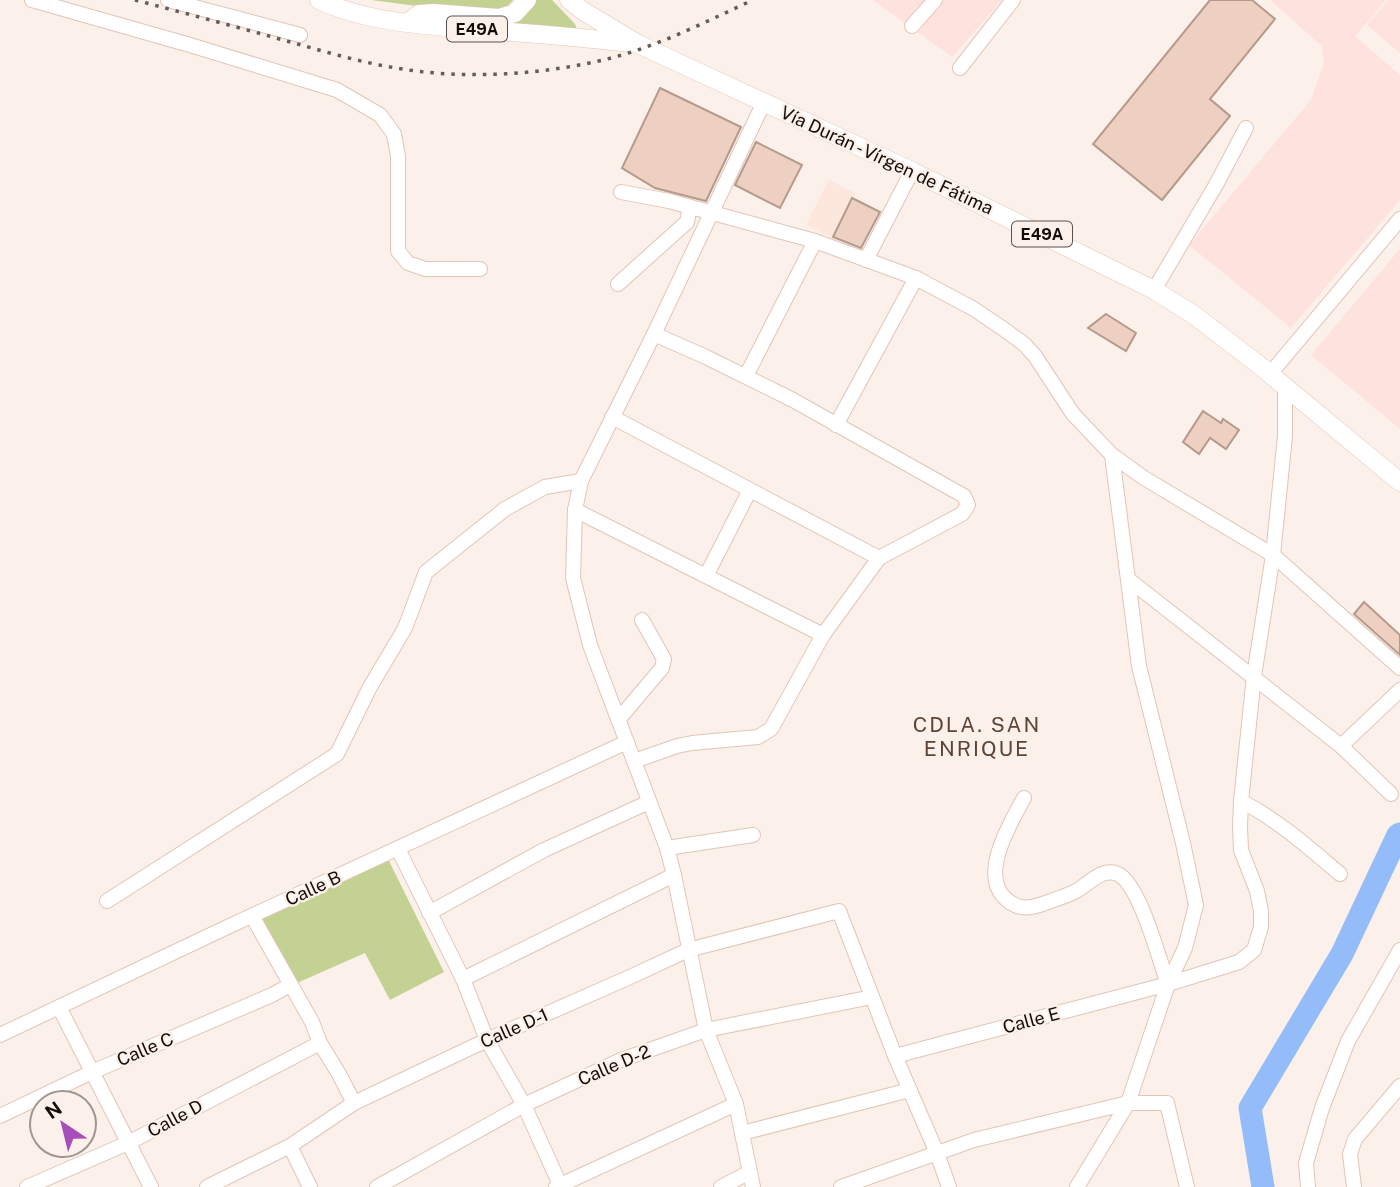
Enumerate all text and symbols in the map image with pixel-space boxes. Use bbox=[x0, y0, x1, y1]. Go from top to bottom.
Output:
road number: E49A bbox=[447, 17, 507, 42]
street label: Vía Durán - Vírgen de Fátima bbox=[777, 101, 997, 219]
road number: E49A bbox=[1012, 222, 1072, 246]
district label: CDLA. SAN ENRIQUE bbox=[913, 712, 1041, 761]
street label: Calle B bbox=[282, 866, 344, 910]
street label: Calle E bbox=[1000, 1002, 1062, 1038]
street label: Calle D-1 bbox=[477, 1004, 551, 1052]
street label: Calle C bbox=[114, 1028, 176, 1070]
street label: Calle D-2 bbox=[575, 1040, 653, 1090]
north arrow bbox=[28, 1089, 98, 1159]
street label: Calle D bbox=[144, 1095, 206, 1141]
text: N bbox=[41, 1097, 66, 1123]

